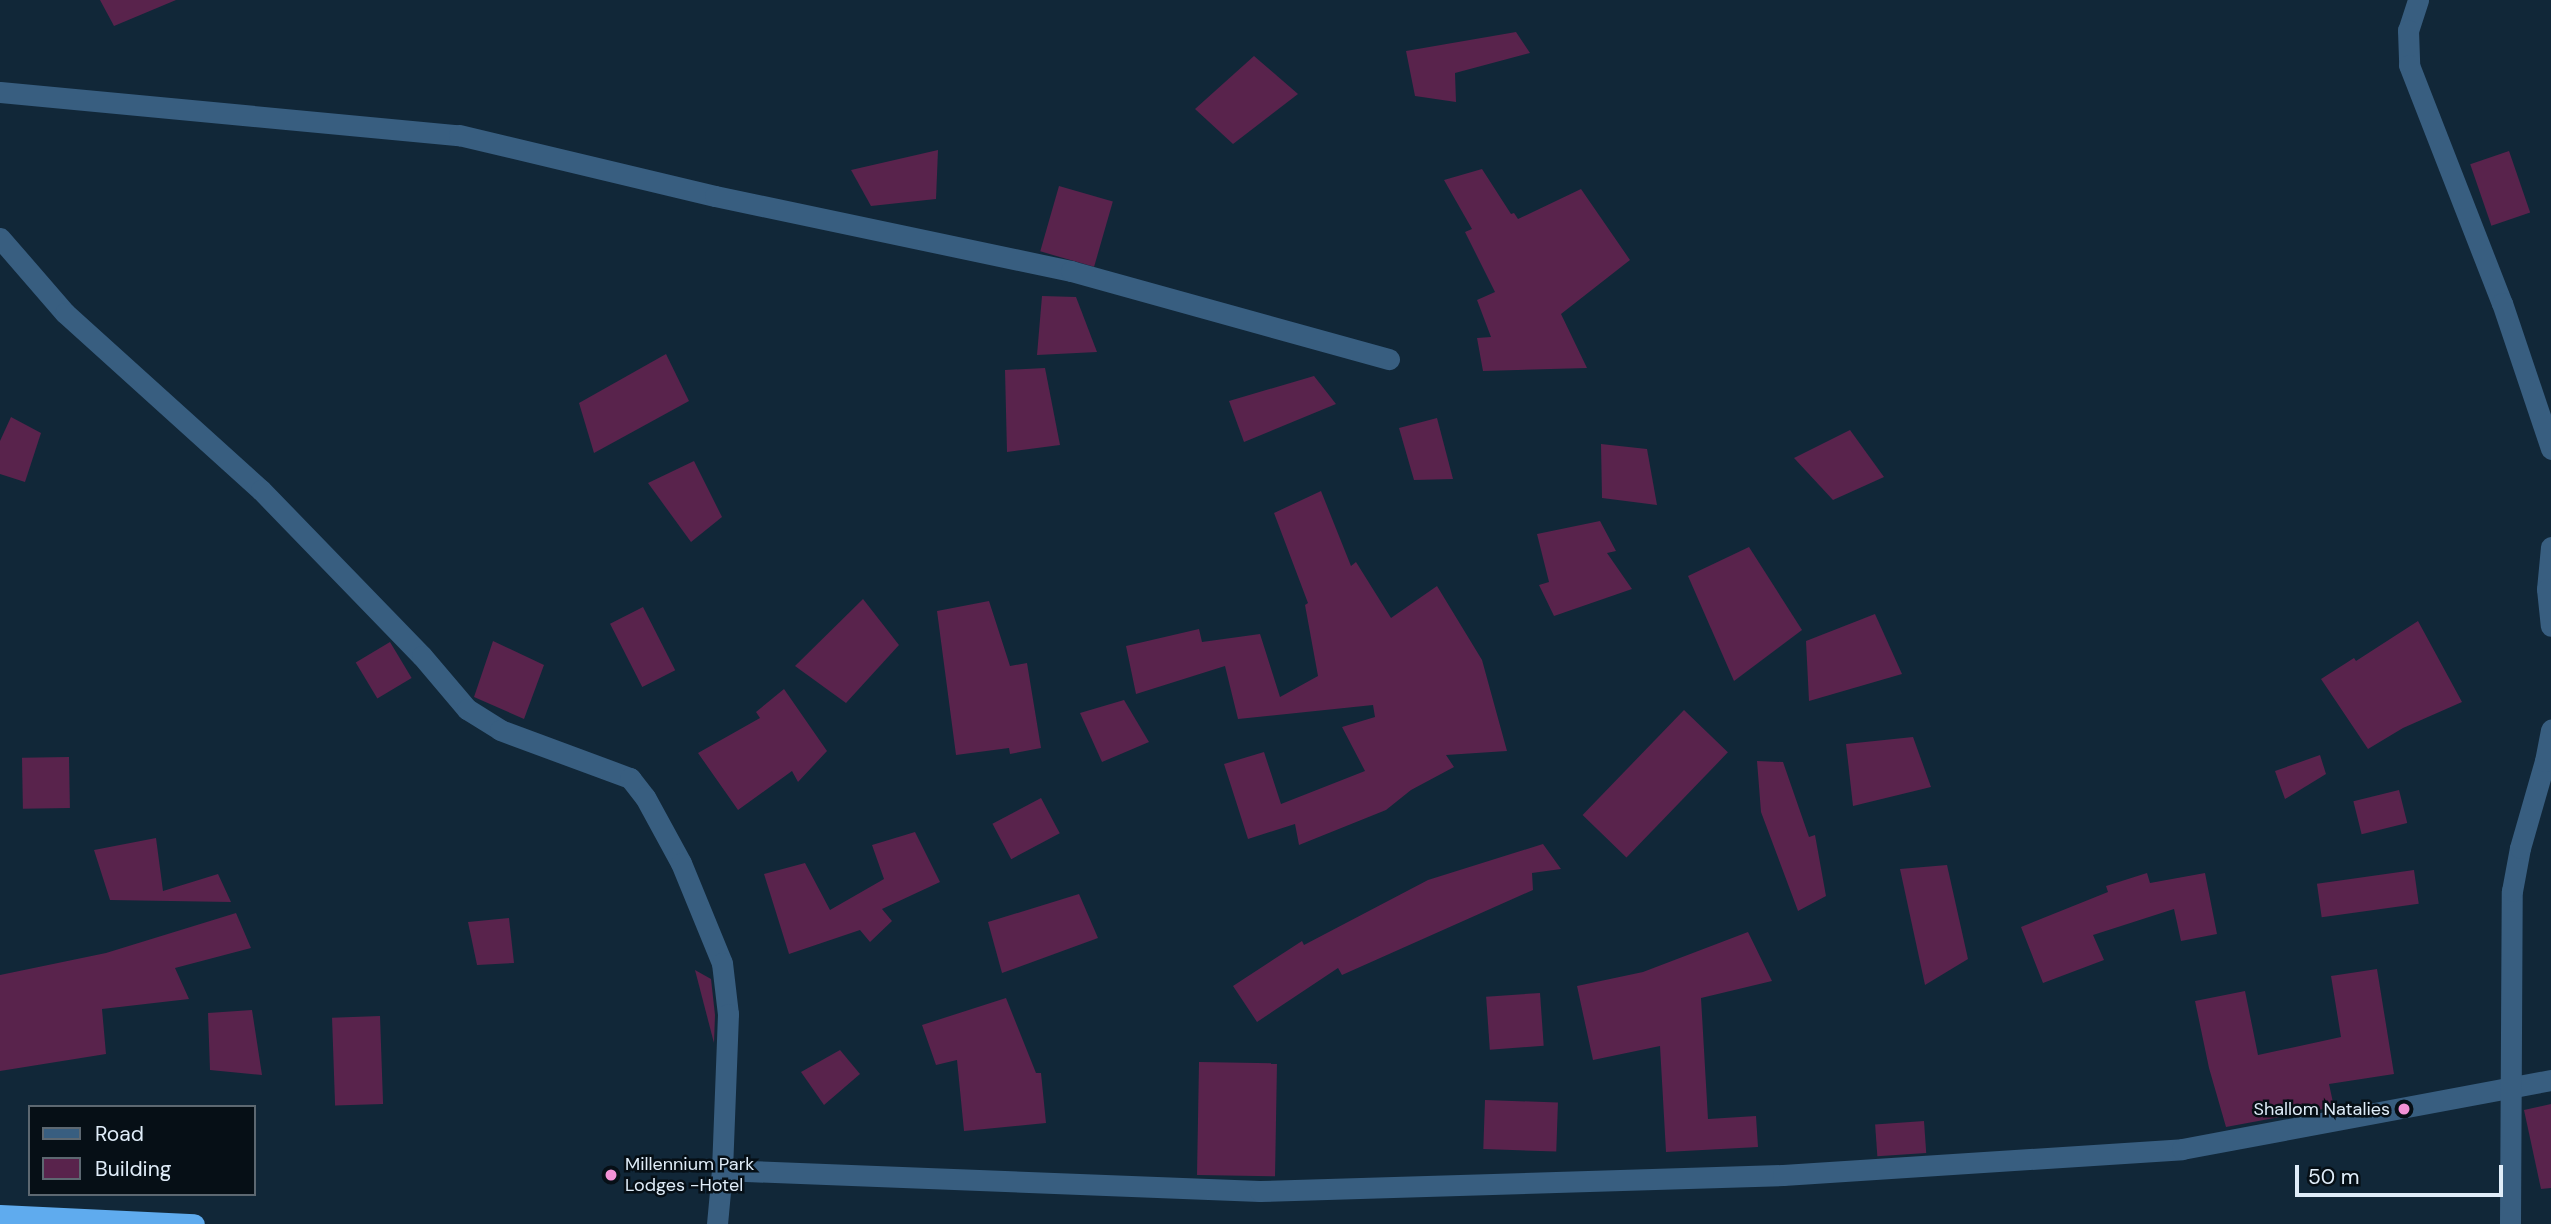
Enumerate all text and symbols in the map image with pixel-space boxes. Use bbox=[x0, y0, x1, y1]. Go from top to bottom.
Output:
place label: Shallom Natalies bbox=[2253, 1098, 2390, 1120]
marker: Shallom Natalies bbox=[2396, 1101, 2412, 1117]
legend bbox=[28, 1105, 256, 1196]
text: Road bbox=[95, 1120, 144, 1148]
scale bar bbox=[2299, 1150, 2507, 1194]
place label: Millennium Park Lodges -Hotel bbox=[625, 1154, 754, 1196]
text: Building bbox=[95, 1155, 171, 1183]
text: 50 m bbox=[2308, 1163, 2359, 1191]
marker: Millennium Park Lodges -Hotel bbox=[603, 1167, 619, 1183]

